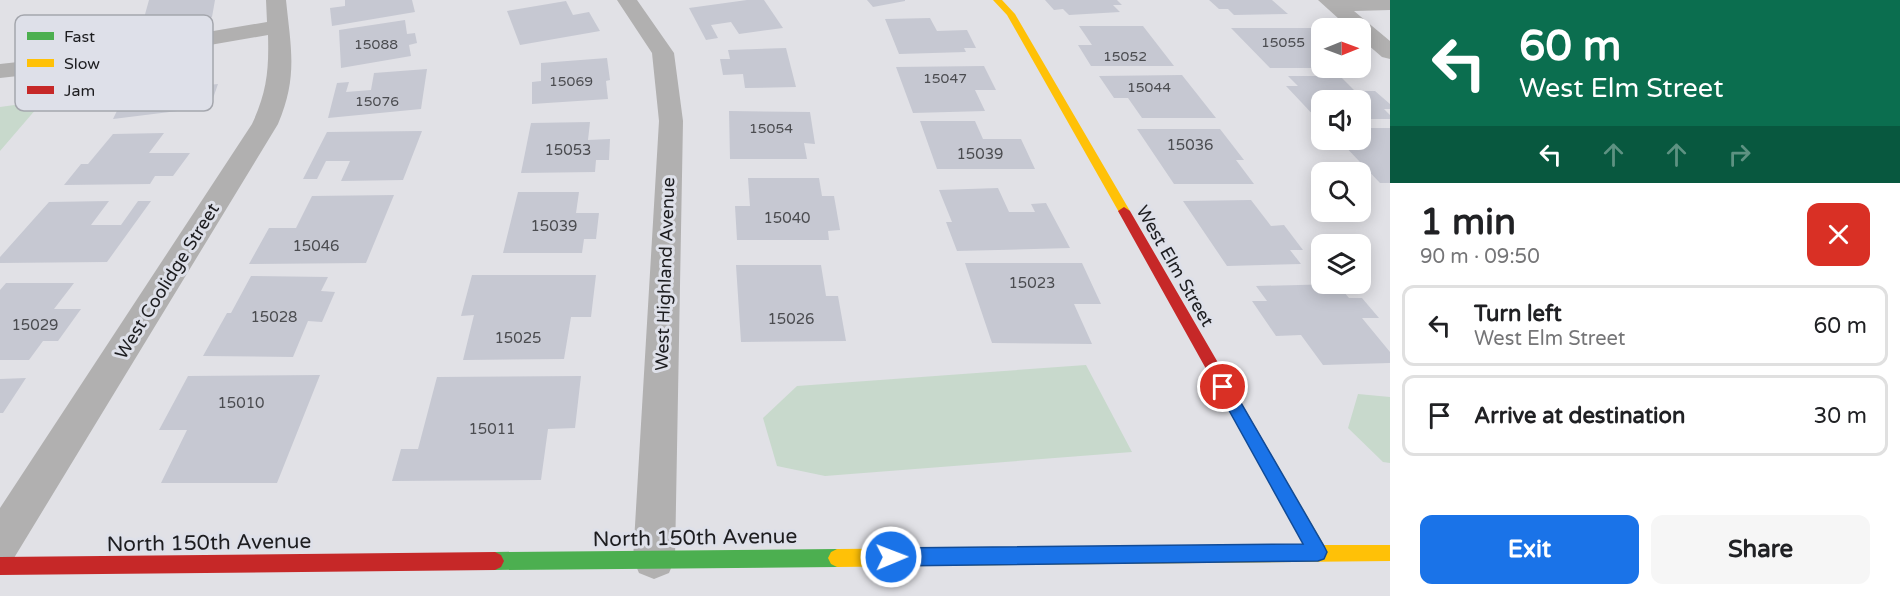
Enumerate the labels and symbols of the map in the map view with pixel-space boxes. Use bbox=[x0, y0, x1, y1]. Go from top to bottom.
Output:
legend bbox=[15, 15, 213, 111]
north arrow bbox=[1311, 18, 1371, 78]
text: Fast bbox=[64, 27, 95, 47]
house number: 15055 bbox=[1261, 34, 1305, 51]
house number: 15088 bbox=[354, 36, 398, 53]
house number: 15052 bbox=[1103, 48, 1147, 65]
text: Slow bbox=[64, 54, 100, 74]
house number: 15047 bbox=[923, 70, 967, 87]
house number: 15069 bbox=[549, 73, 593, 90]
house number: 15044 bbox=[1127, 79, 1171, 96]
text: Jam bbox=[64, 81, 95, 101]
house number: 15076 bbox=[355, 93, 399, 110]
house number: 15054 bbox=[749, 120, 793, 137]
house number: 15036 bbox=[1166, 136, 1214, 154]
house number: 15053 bbox=[544, 141, 592, 159]
house number: 15039 bbox=[956, 145, 1004, 163]
street label: West Highland Avenue bbox=[651, 177, 679, 371]
street label: West Coolidge Street bbox=[110, 199, 224, 363]
street label: West Elm Street bbox=[1131, 201, 1219, 331]
house number: 15040 bbox=[763, 209, 811, 227]
house number: 15039 bbox=[530, 217, 578, 235]
house number: 15046 bbox=[292, 237, 340, 255]
house number: 15023 bbox=[1008, 274, 1056, 292]
house number: 15028 bbox=[250, 308, 298, 326]
house number: 15026 bbox=[767, 310, 815, 328]
house number: 15029 bbox=[11, 316, 59, 334]
house number: 15025 bbox=[494, 329, 542, 347]
pin bbox=[1197, 361, 1248, 412]
house number: 15010 bbox=[217, 394, 265, 412]
house number: 15011 bbox=[468, 420, 516, 438]
street label: North 150th Avenue bbox=[592, 524, 798, 552]
position arrow bbox=[859, 525, 923, 589]
street label: North 150th Avenue bbox=[106, 529, 312, 557]

